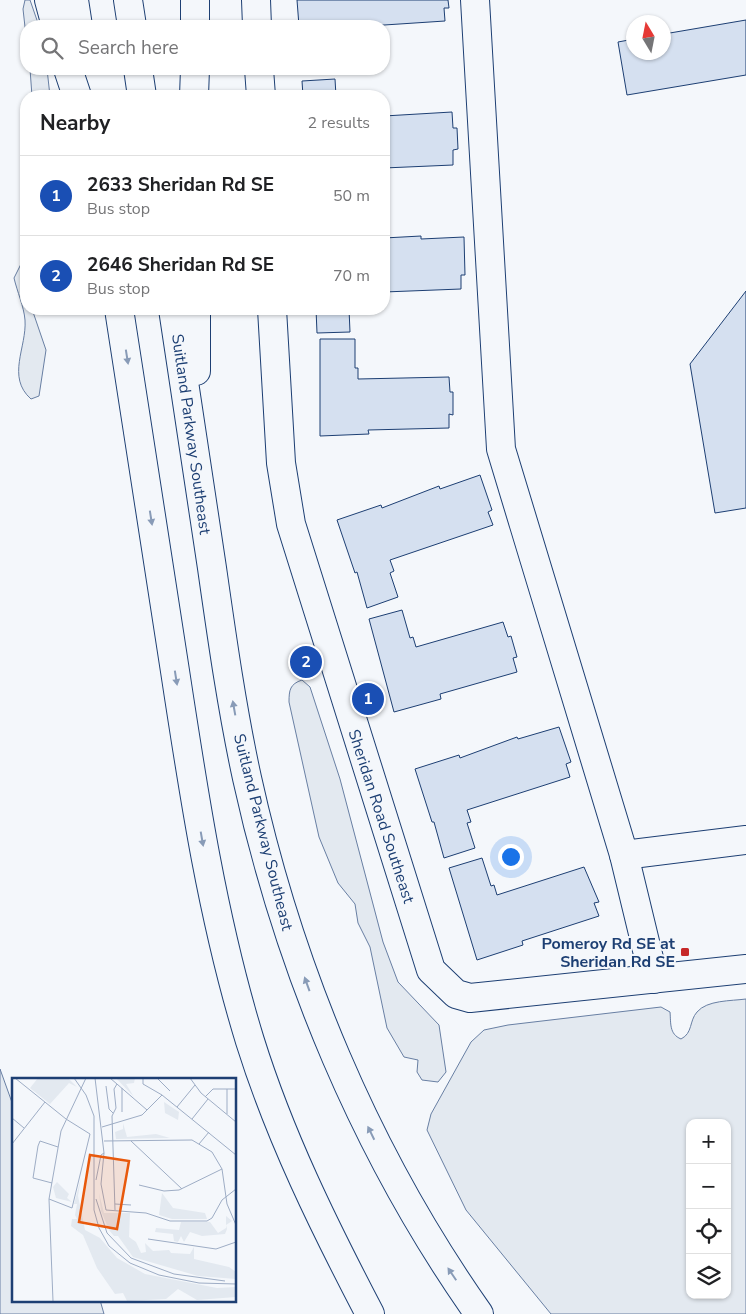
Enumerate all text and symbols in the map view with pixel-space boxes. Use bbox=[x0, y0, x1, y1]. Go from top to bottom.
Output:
north arrow bbox=[626, 15, 671, 60]
search box bbox=[20, 20, 390, 75]
icon: search bbox=[38, 34, 66, 62]
text: Search here bbox=[78, 35, 179, 61]
text: Nearby bbox=[40, 109, 110, 137]
text: 2 results bbox=[308, 112, 370, 134]
text: 2633 Sheridan Rd SE bbox=[87, 172, 274, 198]
text: 1 bbox=[51, 185, 61, 207]
text: 50 m bbox=[333, 185, 370, 207]
text: Bus stop bbox=[87, 198, 150, 220]
text: 2646 Sheridan Rd SE bbox=[87, 252, 274, 278]
text: 2 bbox=[51, 265, 61, 287]
text: 70 m bbox=[333, 265, 370, 287]
text: Bus stop bbox=[87, 278, 150, 300]
street label: Suitland Parkway Southeast bbox=[166, 332, 216, 536]
one-way arrow bbox=[123, 349, 131, 365]
one-way arrow bbox=[148, 510, 156, 526]
pin: 2 bbox=[290, 643, 322, 681]
one-way arrow bbox=[172, 671, 180, 687]
pin: 1 bbox=[352, 680, 384, 718]
one-way arrow bbox=[229, 700, 237, 716]
street label: Sheridan Road Southeast bbox=[342, 726, 420, 907]
street label: Suitland Parkway Southeast bbox=[228, 731, 298, 933]
one-way arrow bbox=[199, 831, 207, 847]
your location bbox=[498, 844, 524, 870]
place label: Pomeroy Rd SE at Sheridan Rd SE bbox=[542, 933, 676, 973]
marker: Pomeroy Rd SE at Sheridan Rd SE bbox=[679, 946, 691, 958]
one-way arrow bbox=[303, 976, 310, 991]
inset map bbox=[12, 1078, 236, 1302]
map controls bbox=[686, 1119, 731, 1299]
button: + bbox=[686, 1119, 731, 1164]
one-way arrow bbox=[367, 1125, 376, 1140]
button: − bbox=[686, 1164, 731, 1209]
button: locate bbox=[686, 1209, 731, 1254]
button: layers bbox=[686, 1254, 731, 1299]
one-way arrow bbox=[447, 1267, 457, 1280]

